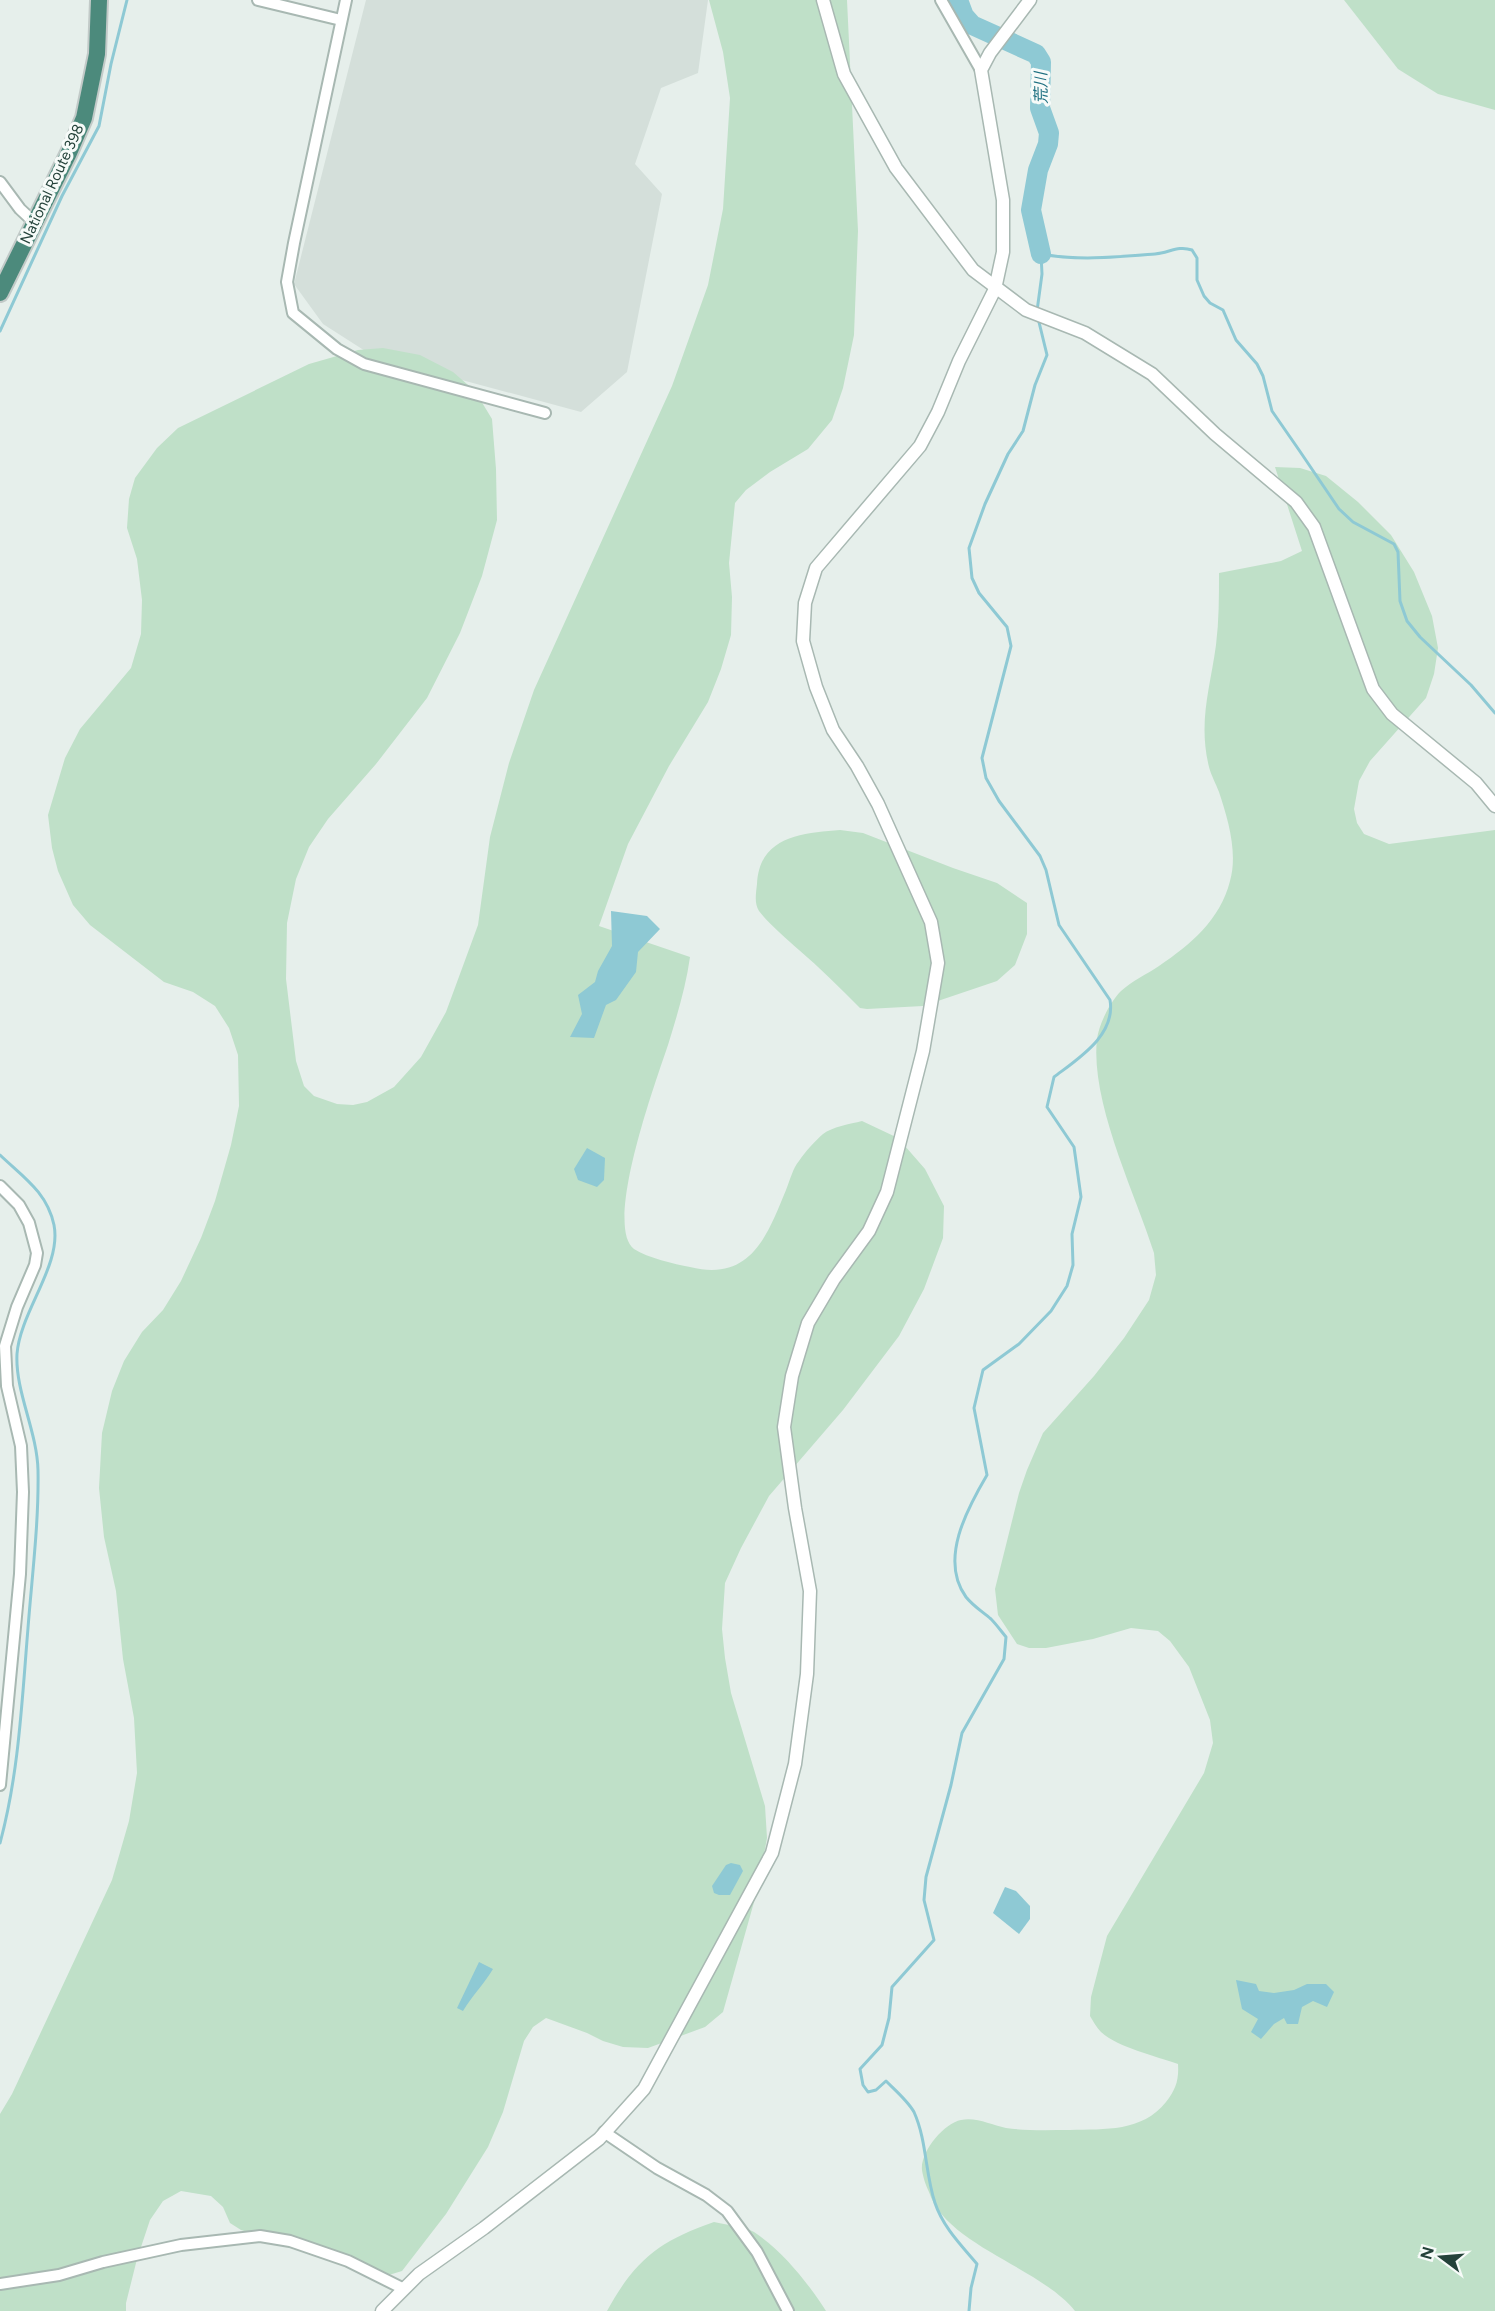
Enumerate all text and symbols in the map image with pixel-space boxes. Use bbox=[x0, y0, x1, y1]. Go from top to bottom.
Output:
water label: 荒川 bbox=[1031, 70, 1051, 104]
street label: National Route 398 bbox=[16, 121, 88, 247]
north arrow bbox=[1411, 2227, 1471, 2287]
text: N bbox=[1416, 2244, 1438, 2262]

